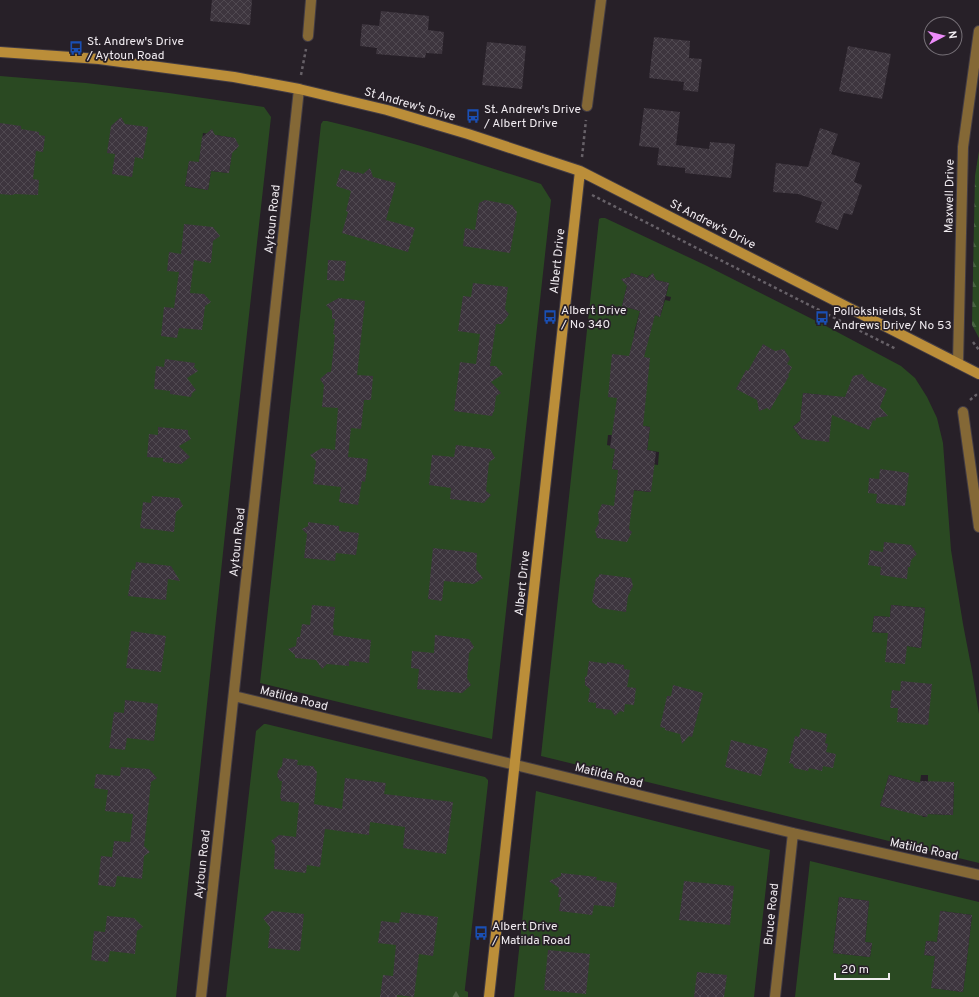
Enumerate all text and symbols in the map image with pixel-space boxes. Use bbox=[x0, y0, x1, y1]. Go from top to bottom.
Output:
north arrow bbox=[923, 16, 963, 56]
text: N bbox=[945, 30, 959, 40]
place label: St. Andrew's Drive / Aytoun Road bbox=[86, 34, 184, 64]
bus stop icon: St. Andrew's Drive / Aytoun Road bbox=[68, 40, 84, 56]
street label: St Andrew's Drive bbox=[362, 84, 457, 126]
place label: St. Andrew's Drive / Albert Drive bbox=[483, 102, 581, 132]
bus stop icon: St. Andrew's Drive / Albert Drive bbox=[465, 108, 481, 124]
street label: Maxwell Drive bbox=[941, 159, 959, 233]
street label: Aytoun Road bbox=[261, 184, 285, 254]
street label: St Andrew's Drive bbox=[667, 196, 758, 253]
street label: Albert Drive bbox=[547, 228, 569, 294]
place label: Albert Drive / No 340 bbox=[560, 303, 626, 333]
place label: Pollokshields, St Andrews Drive/ No 53 bbox=[833, 304, 952, 334]
bus stop icon: Albert Drive / No 340 bbox=[542, 309, 558, 325]
bus stop icon: Pollokshields, St Andrews Drive/ No 53 bbox=[814, 310, 830, 326]
street label: Aytoun Road bbox=[226, 507, 250, 577]
street label: Albert Drive bbox=[512, 550, 534, 616]
street label: Matilda Road bbox=[258, 683, 329, 715]
street label: Matilda Road bbox=[573, 760, 644, 792]
street label: Aytoun Road bbox=[191, 829, 215, 899]
street label: Matilda Road bbox=[888, 835, 959, 865]
street label: Bruce Road bbox=[761, 882, 783, 946]
place label: Albert Drive / Matilda Road bbox=[491, 919, 570, 949]
bus stop icon: Albert Drive / Matilda Road bbox=[473, 925, 489, 941]
scale bar bbox=[835, 955, 889, 981]
text: 20 m bbox=[841, 962, 869, 978]

